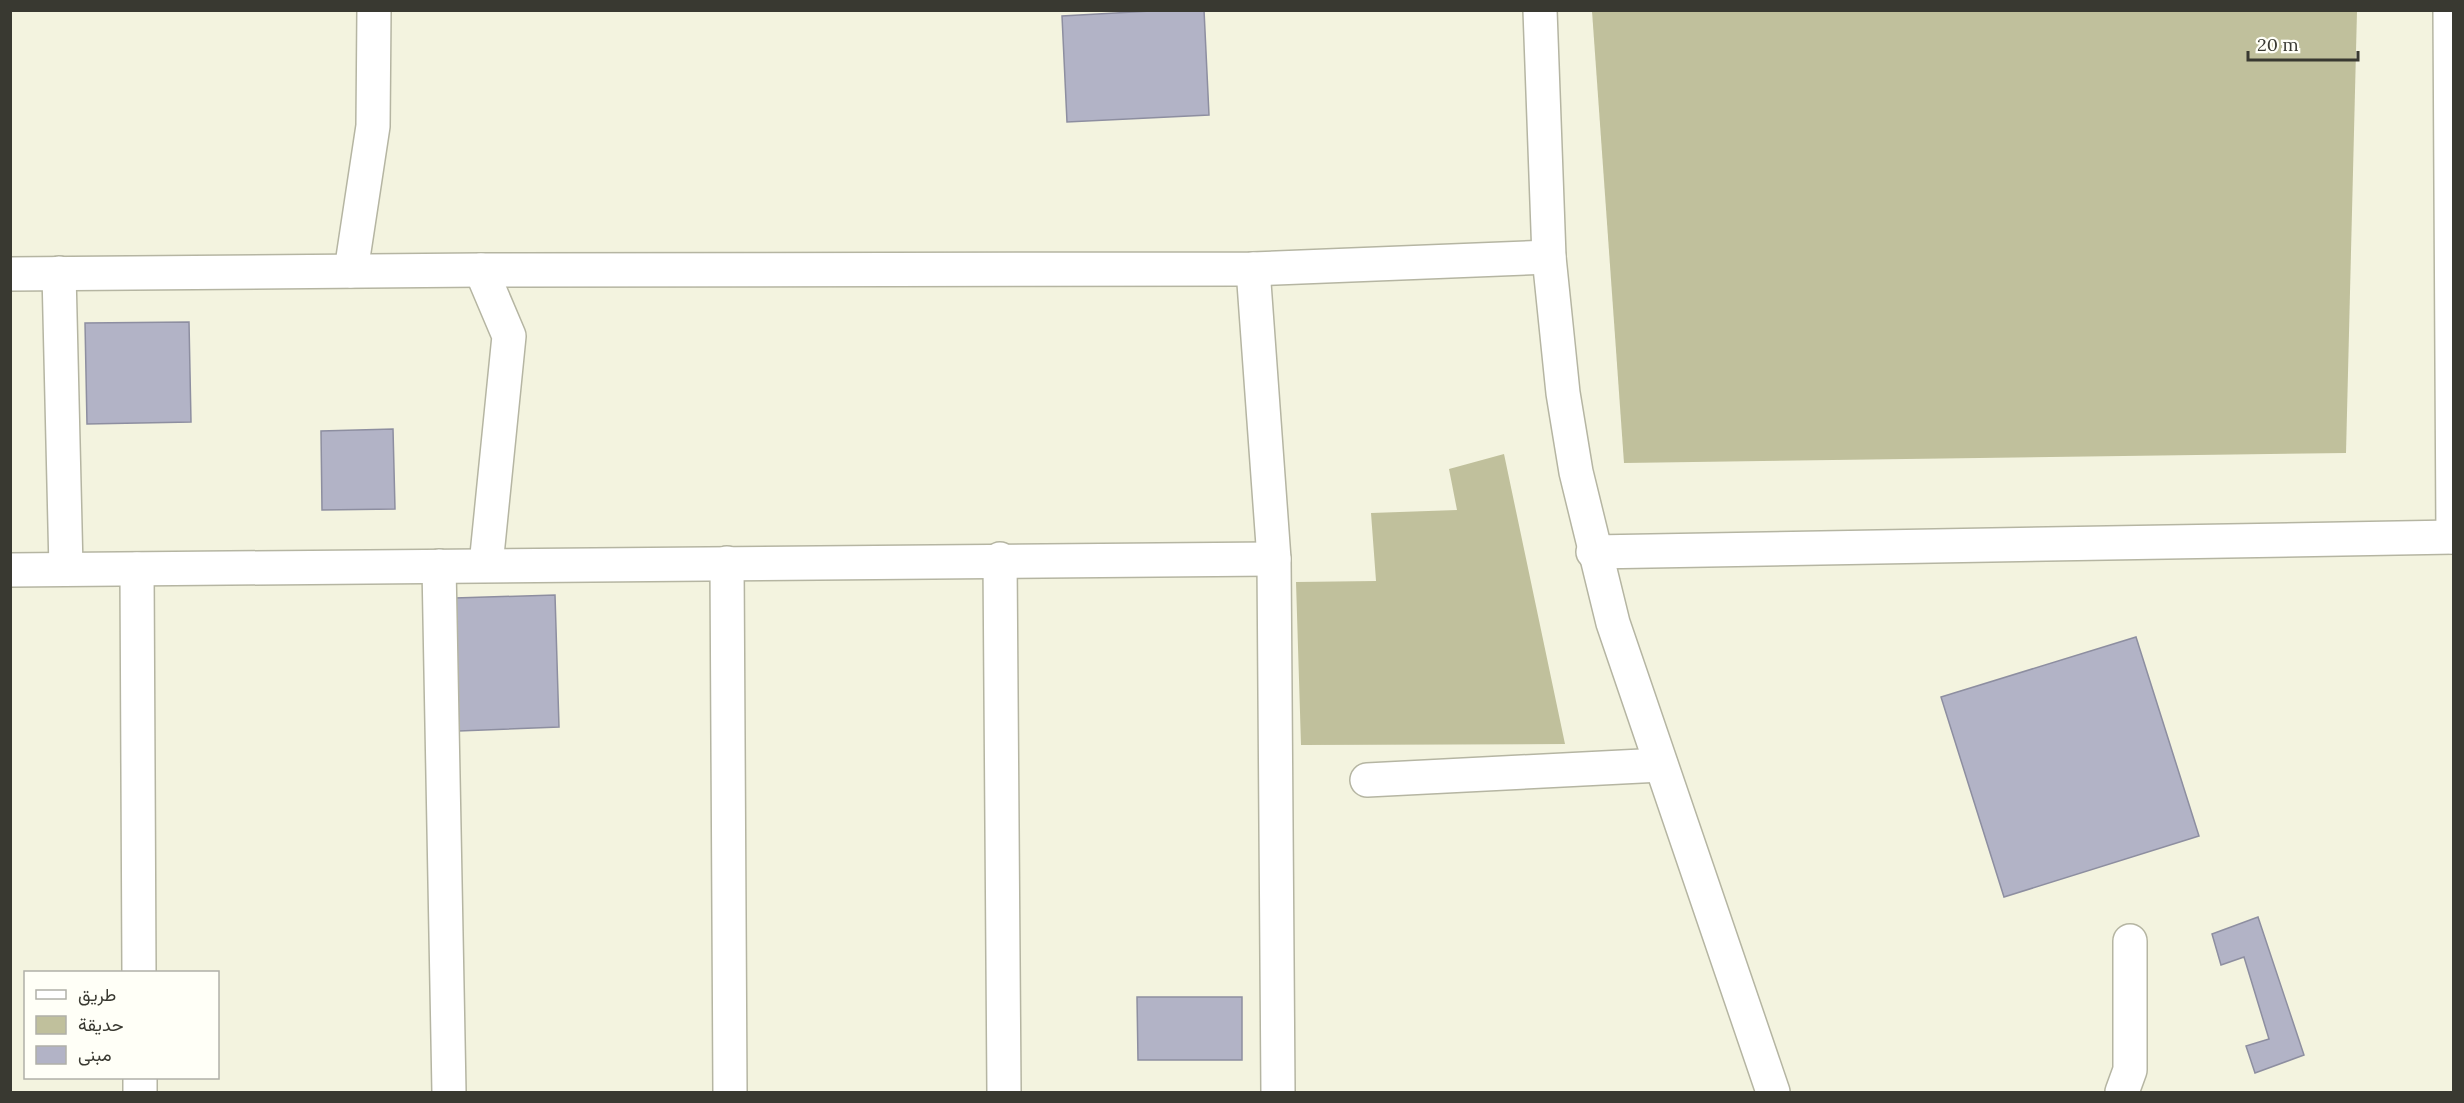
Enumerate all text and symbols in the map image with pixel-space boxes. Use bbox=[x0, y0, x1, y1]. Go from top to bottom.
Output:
scale bar bbox=[2248, 24, 2358, 62]
text: 20 m bbox=[2257, 33, 2299, 56]
legend bbox=[24, 971, 219, 1079]
text: طريق bbox=[78, 983, 116, 1006]
text: حديقة bbox=[78, 1013, 124, 1036]
text: مبنى bbox=[78, 1043, 112, 1066]

